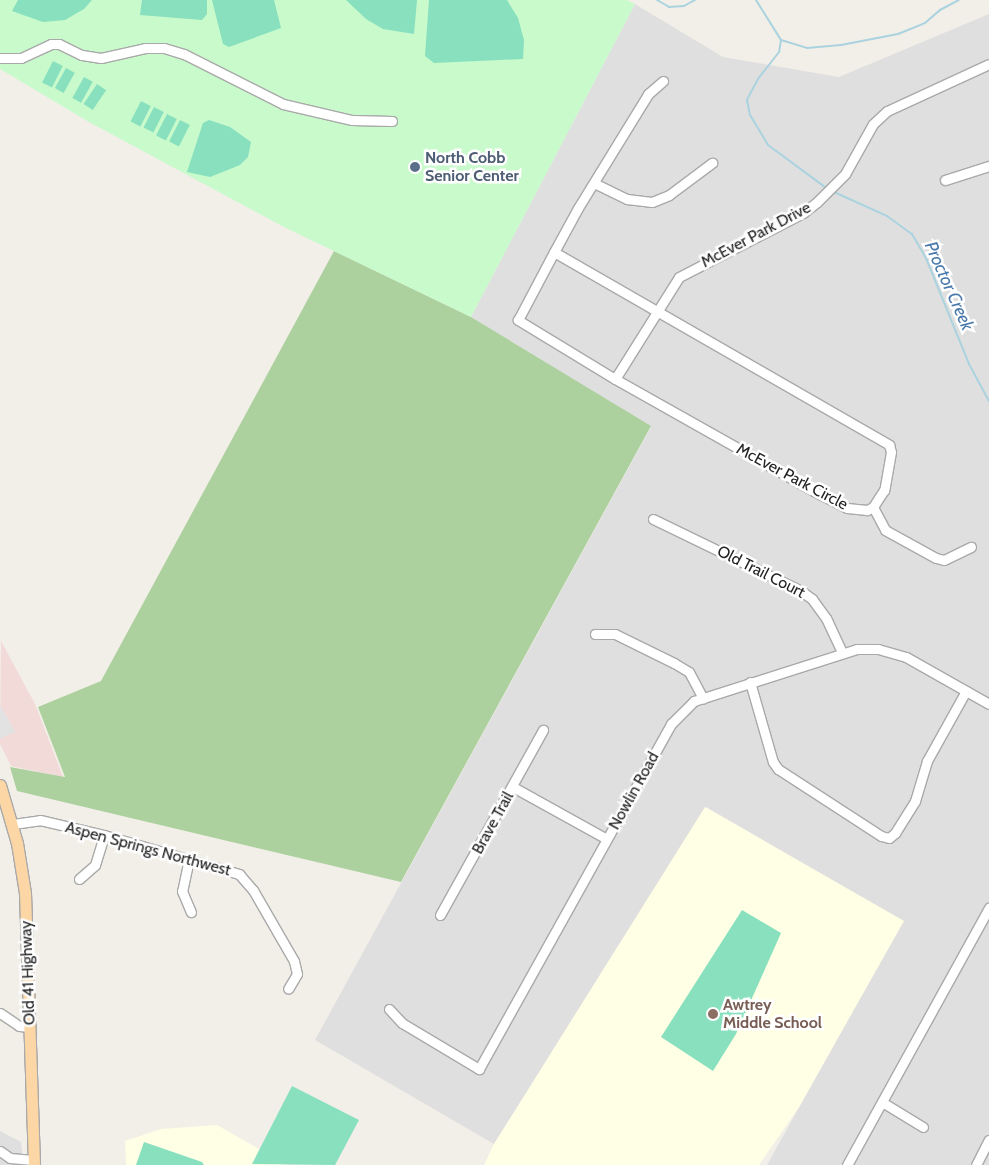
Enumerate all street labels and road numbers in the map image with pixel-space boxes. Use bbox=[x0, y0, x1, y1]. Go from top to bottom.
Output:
street label: McEver Park Drive bbox=[698, 198, 814, 272]
street label: McEver Park Circle bbox=[733, 440, 851, 514]
street label: Old Trail Court bbox=[714, 542, 808, 602]
street label: Nowlin Road bbox=[605, 749, 663, 833]
street label: Brave Trail bbox=[468, 789, 518, 857]
street label: Aspen Springs Northwest bbox=[63, 818, 233, 880]
street label: Old 41 Highway bbox=[17, 920, 39, 1026]

